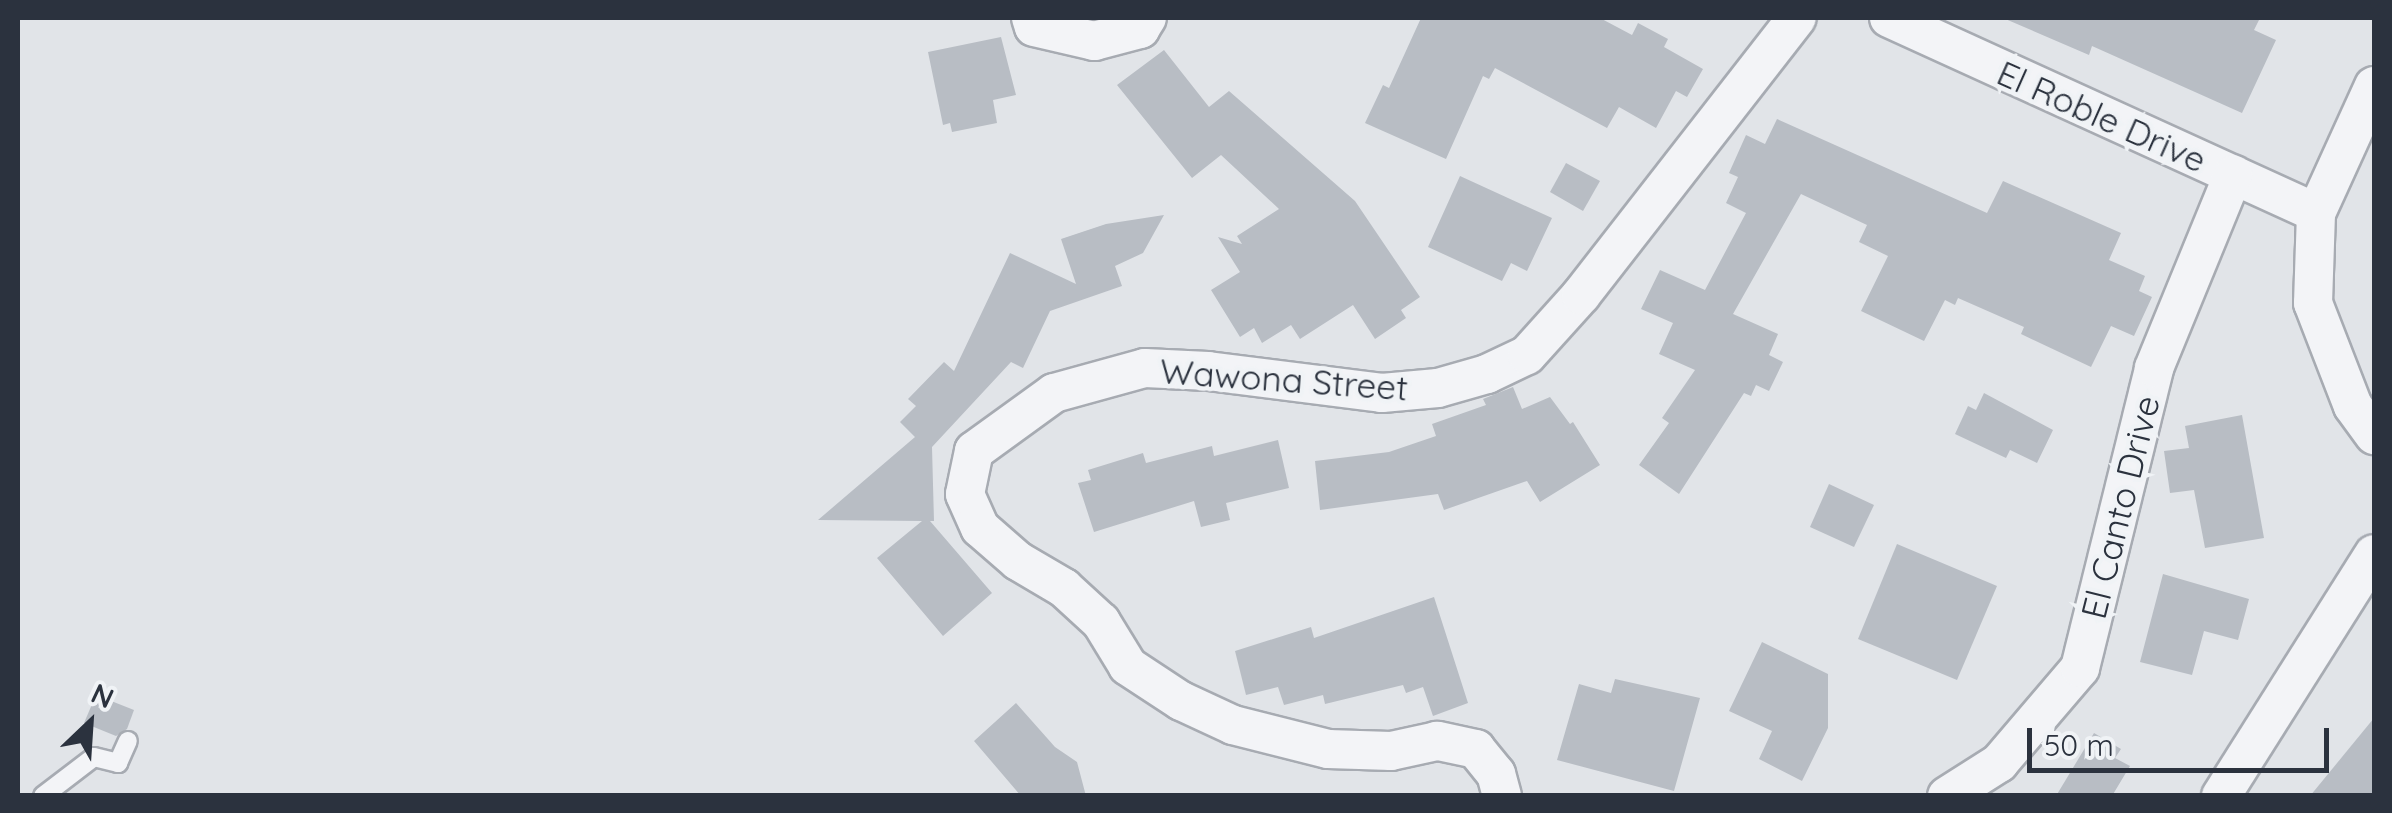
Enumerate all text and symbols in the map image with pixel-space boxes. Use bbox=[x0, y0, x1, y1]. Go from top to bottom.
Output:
street label: El Roble Drive bbox=[1991, 51, 2213, 181]
street label: Wawona Street bbox=[1159, 349, 1409, 409]
street label: El Canto Drive bbox=[2072, 391, 2168, 623]
north arrow bbox=[40, 673, 140, 773]
text: N bbox=[86, 675, 120, 716]
scale bar bbox=[2032, 708, 2334, 770]
text: 50 m bbox=[2044, 726, 2114, 764]

